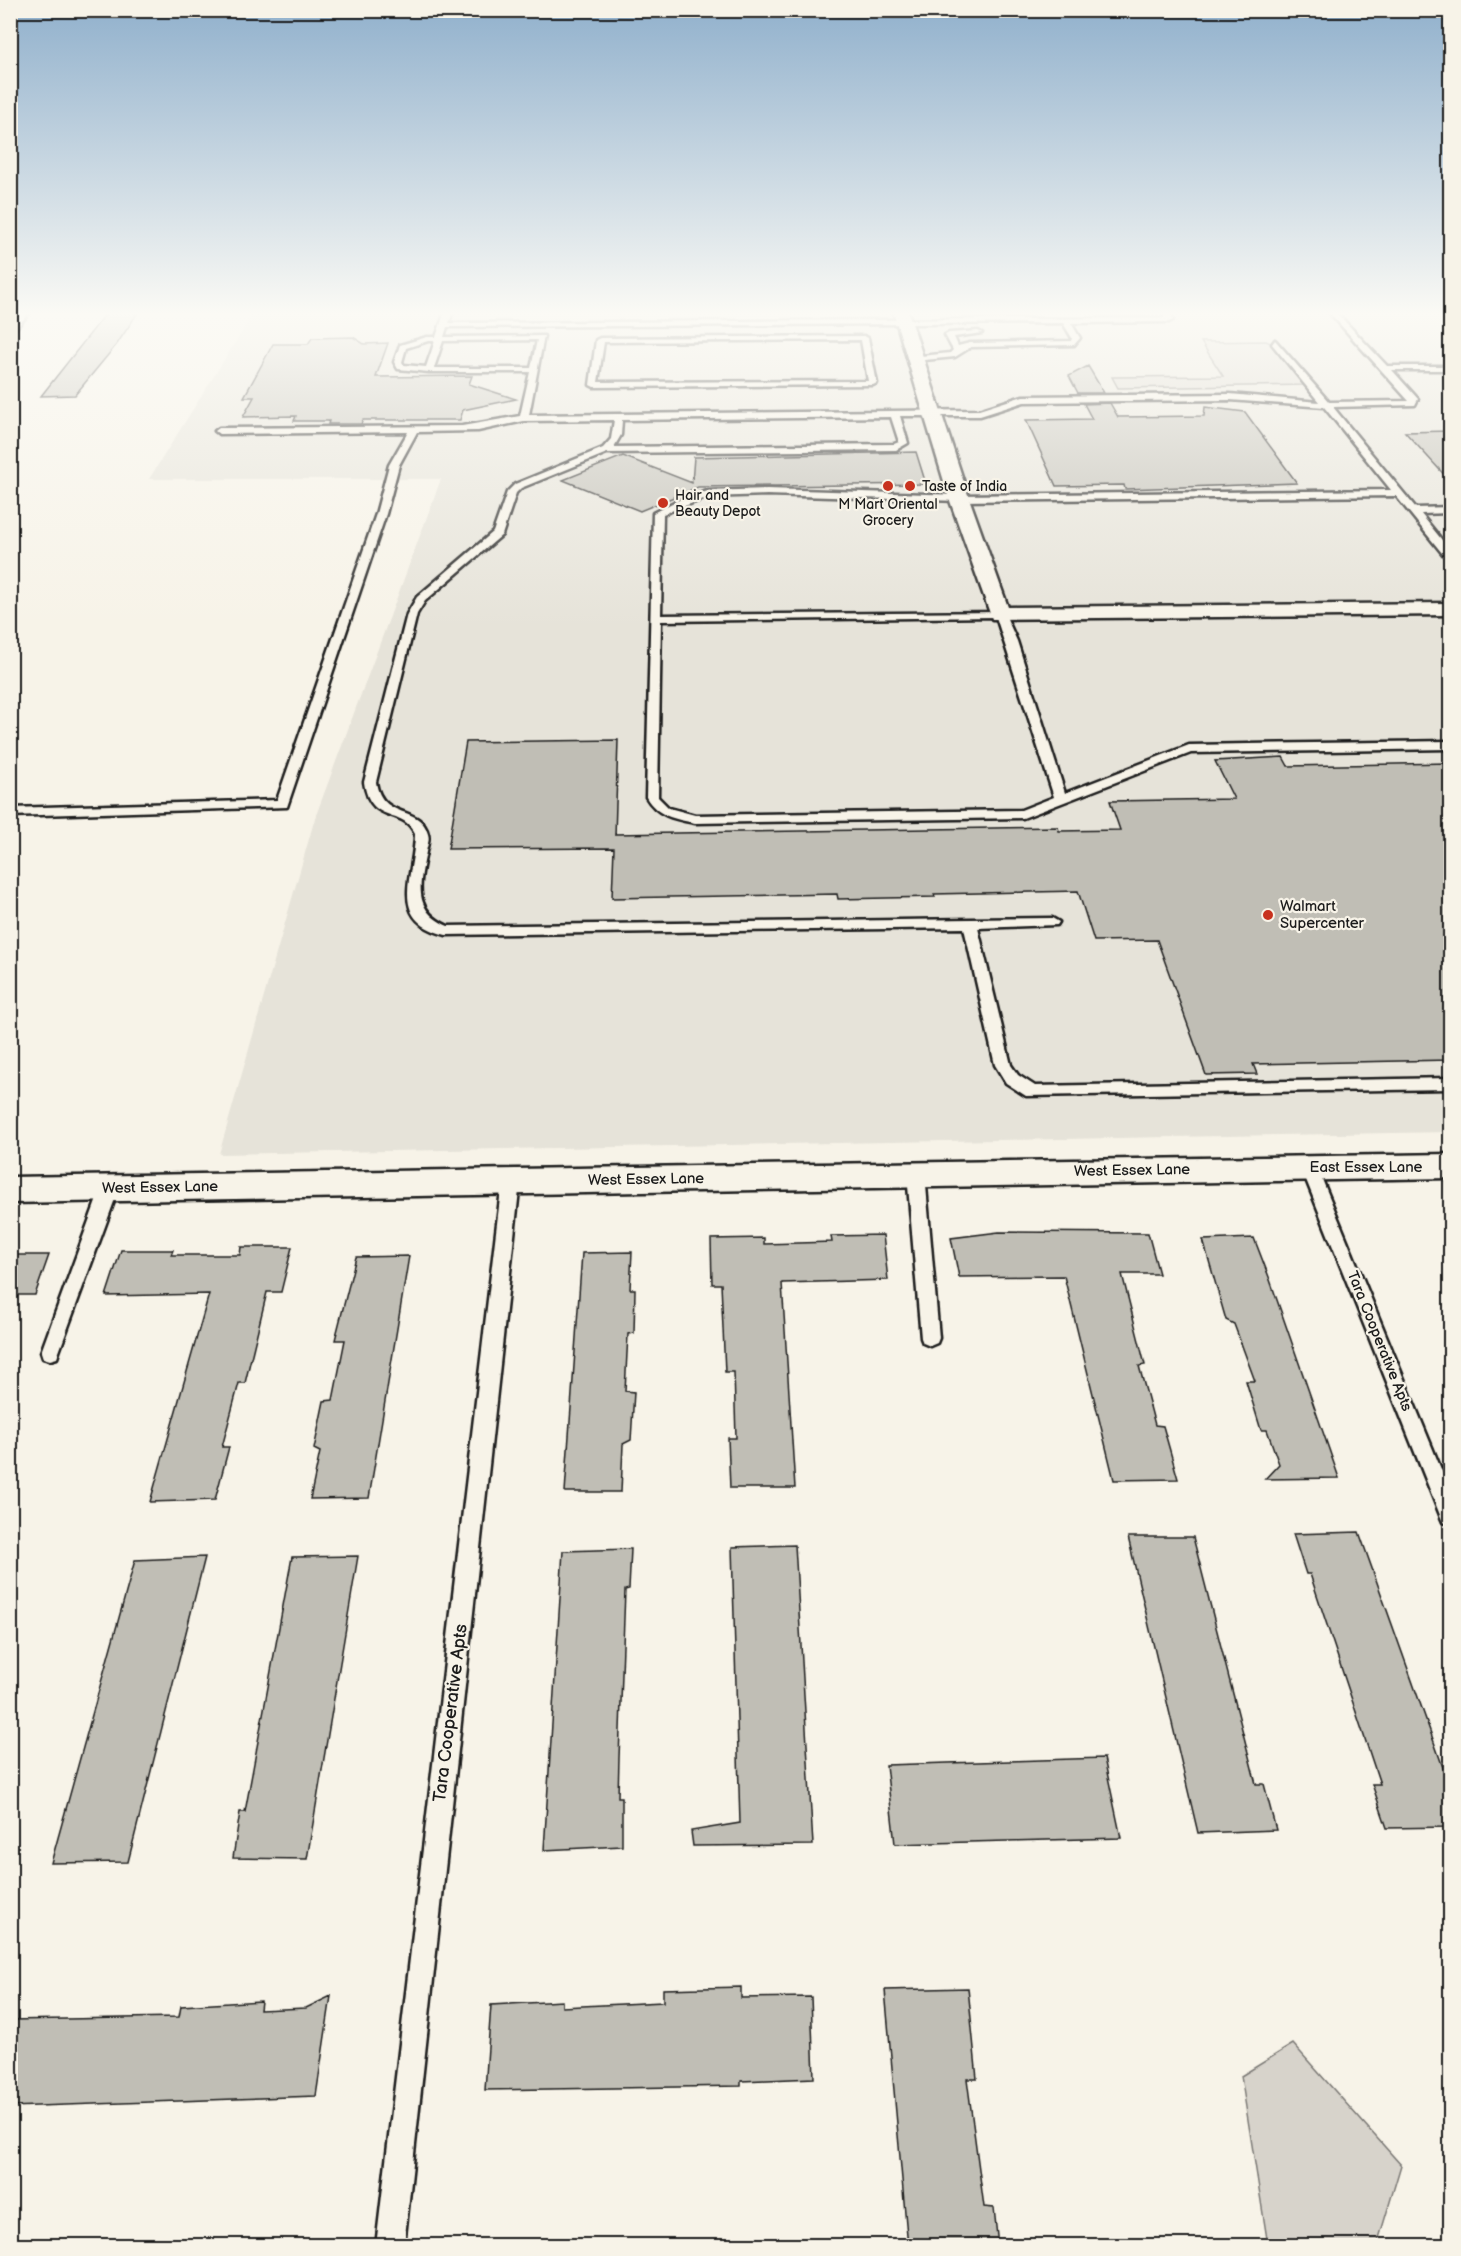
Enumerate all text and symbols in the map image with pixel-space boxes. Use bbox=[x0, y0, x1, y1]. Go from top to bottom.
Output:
place label: Taste of India bbox=[922, 478, 1007, 495]
marker: M Mart Oriental Grocery bbox=[881, 479, 895, 493]
marker: Taste of India bbox=[903, 479, 917, 493]
place label: Hair and Beauty Depot bbox=[675, 487, 761, 520]
marker: Hair and Beauty Depot bbox=[656, 496, 670, 510]
place label: M Mart Oriental Grocery bbox=[838, 496, 938, 529]
place label: Walmart Supercenter bbox=[1280, 897, 1365, 933]
marker: Walmart Supercenter bbox=[1261, 908, 1275, 922]
street label: East Essex Lane bbox=[1310, 1158, 1423, 1177]
street label: West Essex Lane bbox=[1074, 1160, 1190, 1181]
street label: West Essex Lane bbox=[588, 1169, 704, 1190]
street label: West Essex Lane bbox=[102, 1177, 218, 1198]
street label: Tara Cooperative Apts bbox=[1343, 1268, 1417, 1415]
street label: Tara Cooperative Apts bbox=[429, 1623, 472, 1803]

